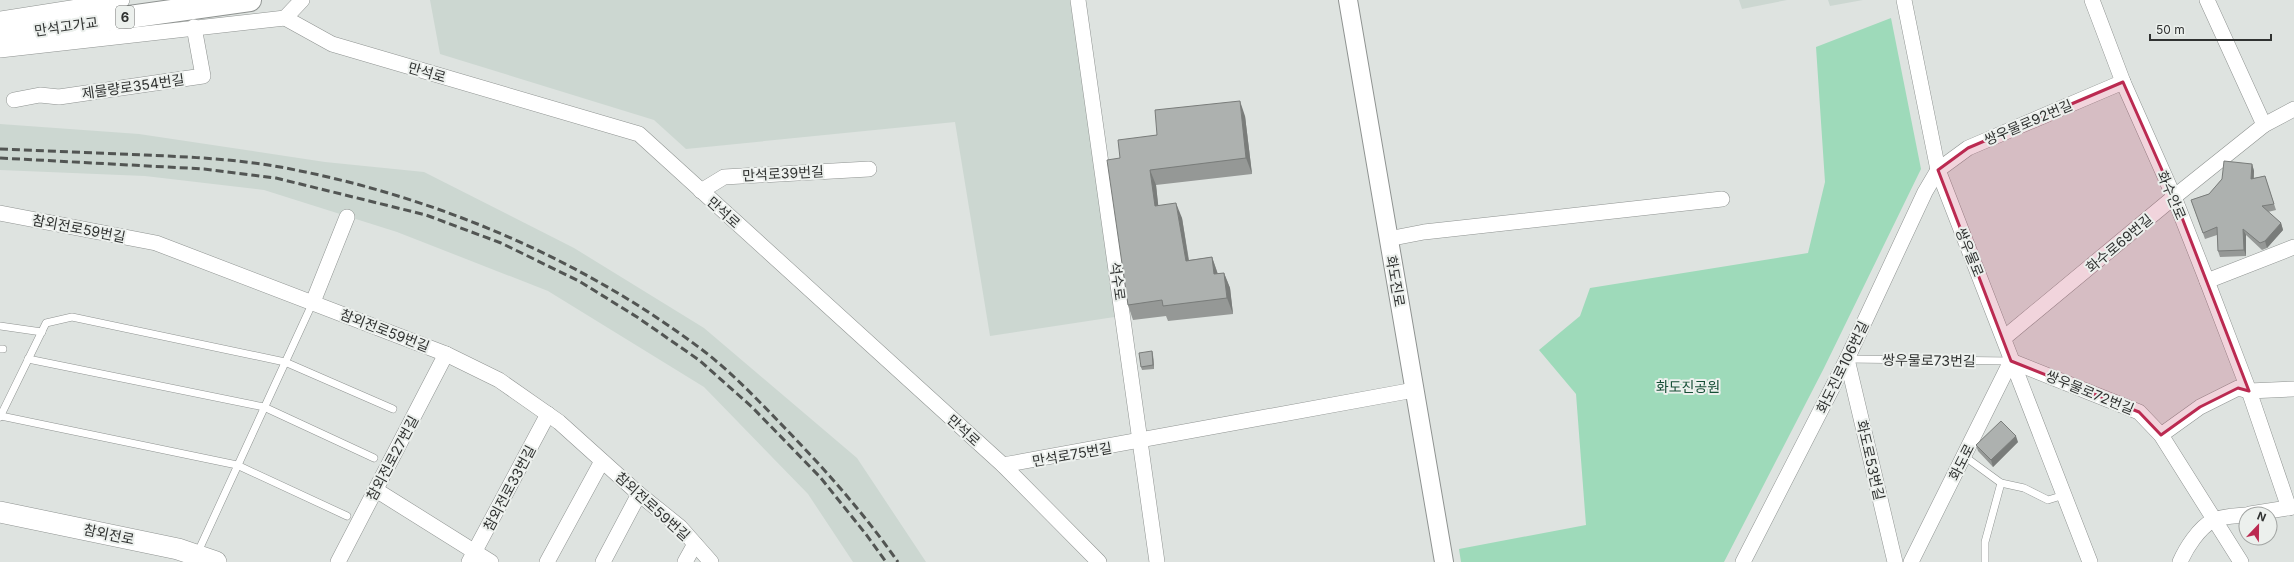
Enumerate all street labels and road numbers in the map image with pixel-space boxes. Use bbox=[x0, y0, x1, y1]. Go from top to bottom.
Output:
road number: 6 bbox=[116, 6, 134, 28]
street label: 만석고가교 bbox=[33, 13, 99, 39]
street label: 만석로 bbox=[406, 59, 448, 86]
street label: 제물량로354번길 bbox=[81, 70, 185, 102]
street label: 쌍우물로92번길 bbox=[1981, 96, 2075, 148]
street label: 만석로39번길 bbox=[742, 162, 824, 184]
street label: 화수안로 bbox=[2154, 168, 2190, 222]
street label: 만석로 bbox=[704, 193, 744, 231]
street label: 화수로69번길 bbox=[2082, 210, 2156, 276]
street label: 참외전로59번길 bbox=[31, 211, 127, 245]
street label: 쌍우물로 bbox=[1952, 225, 1988, 279]
street label: 화도진로 bbox=[1383, 254, 1409, 308]
street label: 석수로 bbox=[1107, 261, 1129, 301]
street label: 참외전로59번길 bbox=[338, 305, 432, 355]
street label: 화도진로106번길 bbox=[1812, 318, 1872, 416]
street label: 쌍우물로73번길 bbox=[1882, 351, 1976, 369]
street label: 쌍우물로72번길 bbox=[2043, 367, 2137, 417]
street label: 만석로 bbox=[944, 411, 984, 449]
street label: 참외전로27번길 bbox=[362, 413, 422, 503]
street label: 화도로53번길 bbox=[1854, 418, 1888, 502]
street label: 만석로75번길 bbox=[1031, 439, 1113, 469]
street label: 화도로 bbox=[1945, 441, 1977, 483]
street label: 참외전로33번길 bbox=[479, 442, 539, 534]
street label: 참외전로59번길 bbox=[612, 468, 694, 544]
street label: 참외전로 bbox=[82, 520, 136, 548]

